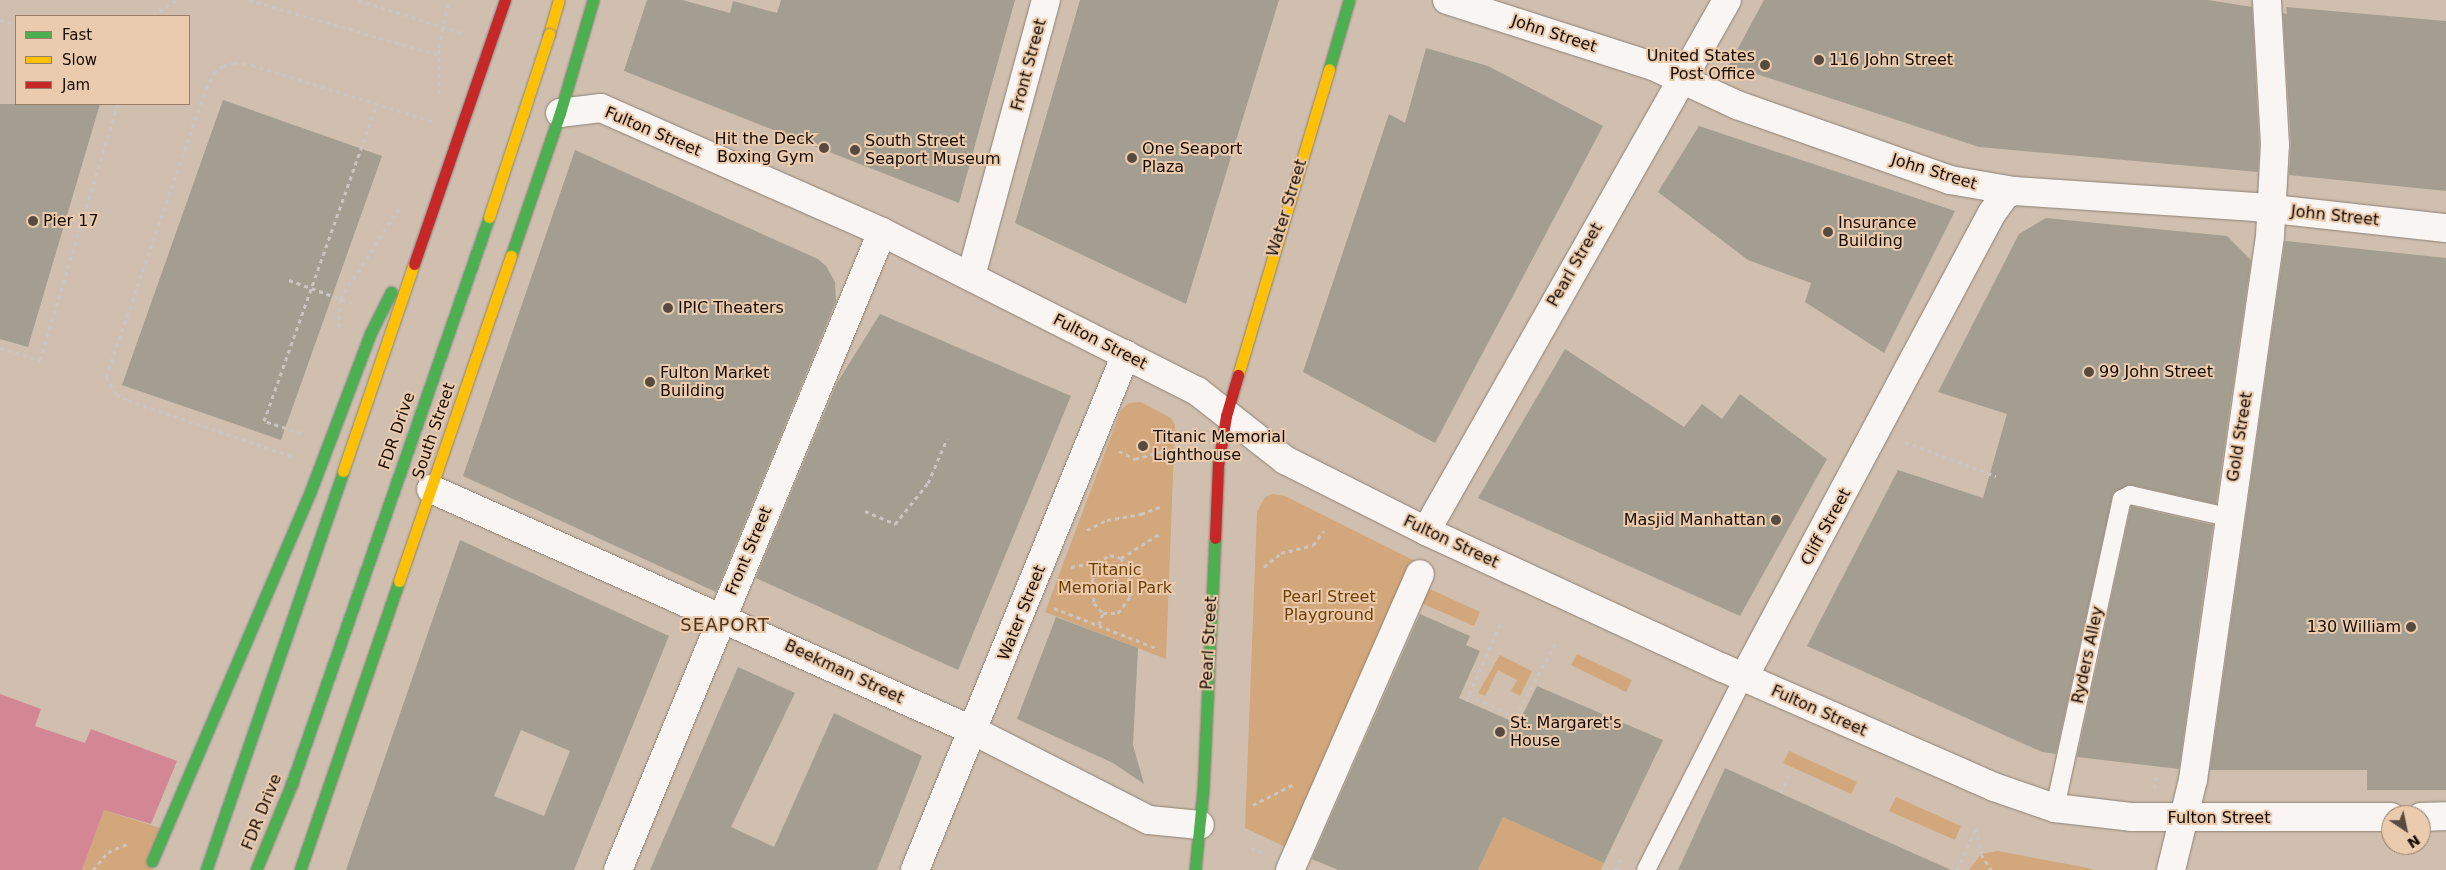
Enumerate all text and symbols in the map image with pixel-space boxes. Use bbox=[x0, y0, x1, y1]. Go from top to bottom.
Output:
street label: John Street bbox=[1509, 11, 1599, 57]
legend bbox=[15, 15, 190, 105]
street label: Front Street bbox=[1008, 17, 1050, 113]
text: Fast bbox=[62, 26, 92, 44]
place label: United States Post Office bbox=[1647, 46, 1755, 84]
place label: 116 John Street bbox=[1829, 50, 1953, 70]
text: Slow bbox=[62, 51, 97, 69]
marker: 116 John Street bbox=[1813, 54, 1825, 66]
marker: United States Post Office bbox=[1759, 59, 1771, 71]
text: Jam bbox=[62, 76, 90, 94]
street label: Fulton Street bbox=[602, 103, 704, 161]
place label: Hit the Deck Boxing Gym bbox=[715, 129, 814, 167]
place label: South Street Seaport Museum bbox=[865, 131, 1001, 169]
place label: One Seaport Plaza bbox=[1142, 139, 1242, 177]
marker: Hit the Deck Boxing Gym bbox=[818, 142, 830, 154]
marker: South Street Seaport Museum bbox=[849, 144, 861, 156]
street label: John Street bbox=[1889, 150, 1979, 194]
marker: One Seaport Plaza bbox=[1126, 152, 1138, 164]
street label: Water Street bbox=[1263, 157, 1311, 259]
street label: John Street bbox=[2290, 202, 2380, 230]
place label: Pier 17 bbox=[43, 211, 99, 231]
place label: Insurance Building bbox=[1838, 213, 1916, 251]
marker: Pier 17 bbox=[27, 215, 39, 227]
street label: Pearl Street bbox=[1543, 220, 1607, 310]
marker: Insurance Building bbox=[1822, 226, 1834, 238]
place label: IPIC Theaters bbox=[678, 298, 784, 318]
marker: IPIC Theaters bbox=[662, 302, 674, 314]
street label: Fulton Street bbox=[1050, 310, 1150, 374]
place label: 99 John Street bbox=[2099, 362, 2213, 382]
place label: Fulton Market Building bbox=[660, 363, 769, 401]
marker: 99 John Street bbox=[2083, 366, 2095, 378]
marker: Fulton Market Building bbox=[644, 376, 656, 388]
street label: South Street bbox=[409, 381, 459, 481]
street label: FDR Drive bbox=[375, 390, 419, 472]
street label: Gold Street bbox=[2223, 391, 2257, 483]
place label: Titanic Memorial Lighthouse bbox=[1153, 427, 1286, 465]
marker: Titanic Memorial Lighthouse bbox=[1137, 440, 1149, 452]
street label: Cliff Street bbox=[1797, 485, 1855, 569]
street label: Front Street bbox=[722, 504, 776, 598]
place label: Masjid Manhattan bbox=[1624, 510, 1766, 530]
street label: Fulton Street bbox=[1400, 512, 1502, 572]
marker: Masjid Manhattan bbox=[1770, 514, 1782, 526]
park label: Titanic Memorial Park bbox=[1058, 560, 1172, 598]
street label: Water Street bbox=[994, 563, 1050, 663]
park label: Pearl Street Playground bbox=[1282, 587, 1376, 625]
street label: Pearl Street bbox=[1197, 596, 1221, 690]
street label: Ryders Alley bbox=[2068, 605, 2108, 705]
district label: SEAPORT bbox=[679, 614, 771, 636]
place label: 130 William bbox=[2307, 617, 2401, 637]
marker: 130 William bbox=[2405, 621, 2417, 633]
street label: Beekman Street bbox=[781, 636, 907, 708]
street label: Fulton Street bbox=[1768, 681, 1870, 741]
place label: St. Margaret's House bbox=[1510, 713, 1622, 751]
marker: St. Margaret's House bbox=[1494, 726, 1506, 738]
street label: FDR Drive bbox=[238, 771, 286, 853]
north arrow bbox=[2381, 805, 2431, 855]
street label: Fulton Street bbox=[2168, 808, 2270, 828]
text: N bbox=[2404, 832, 2423, 852]

